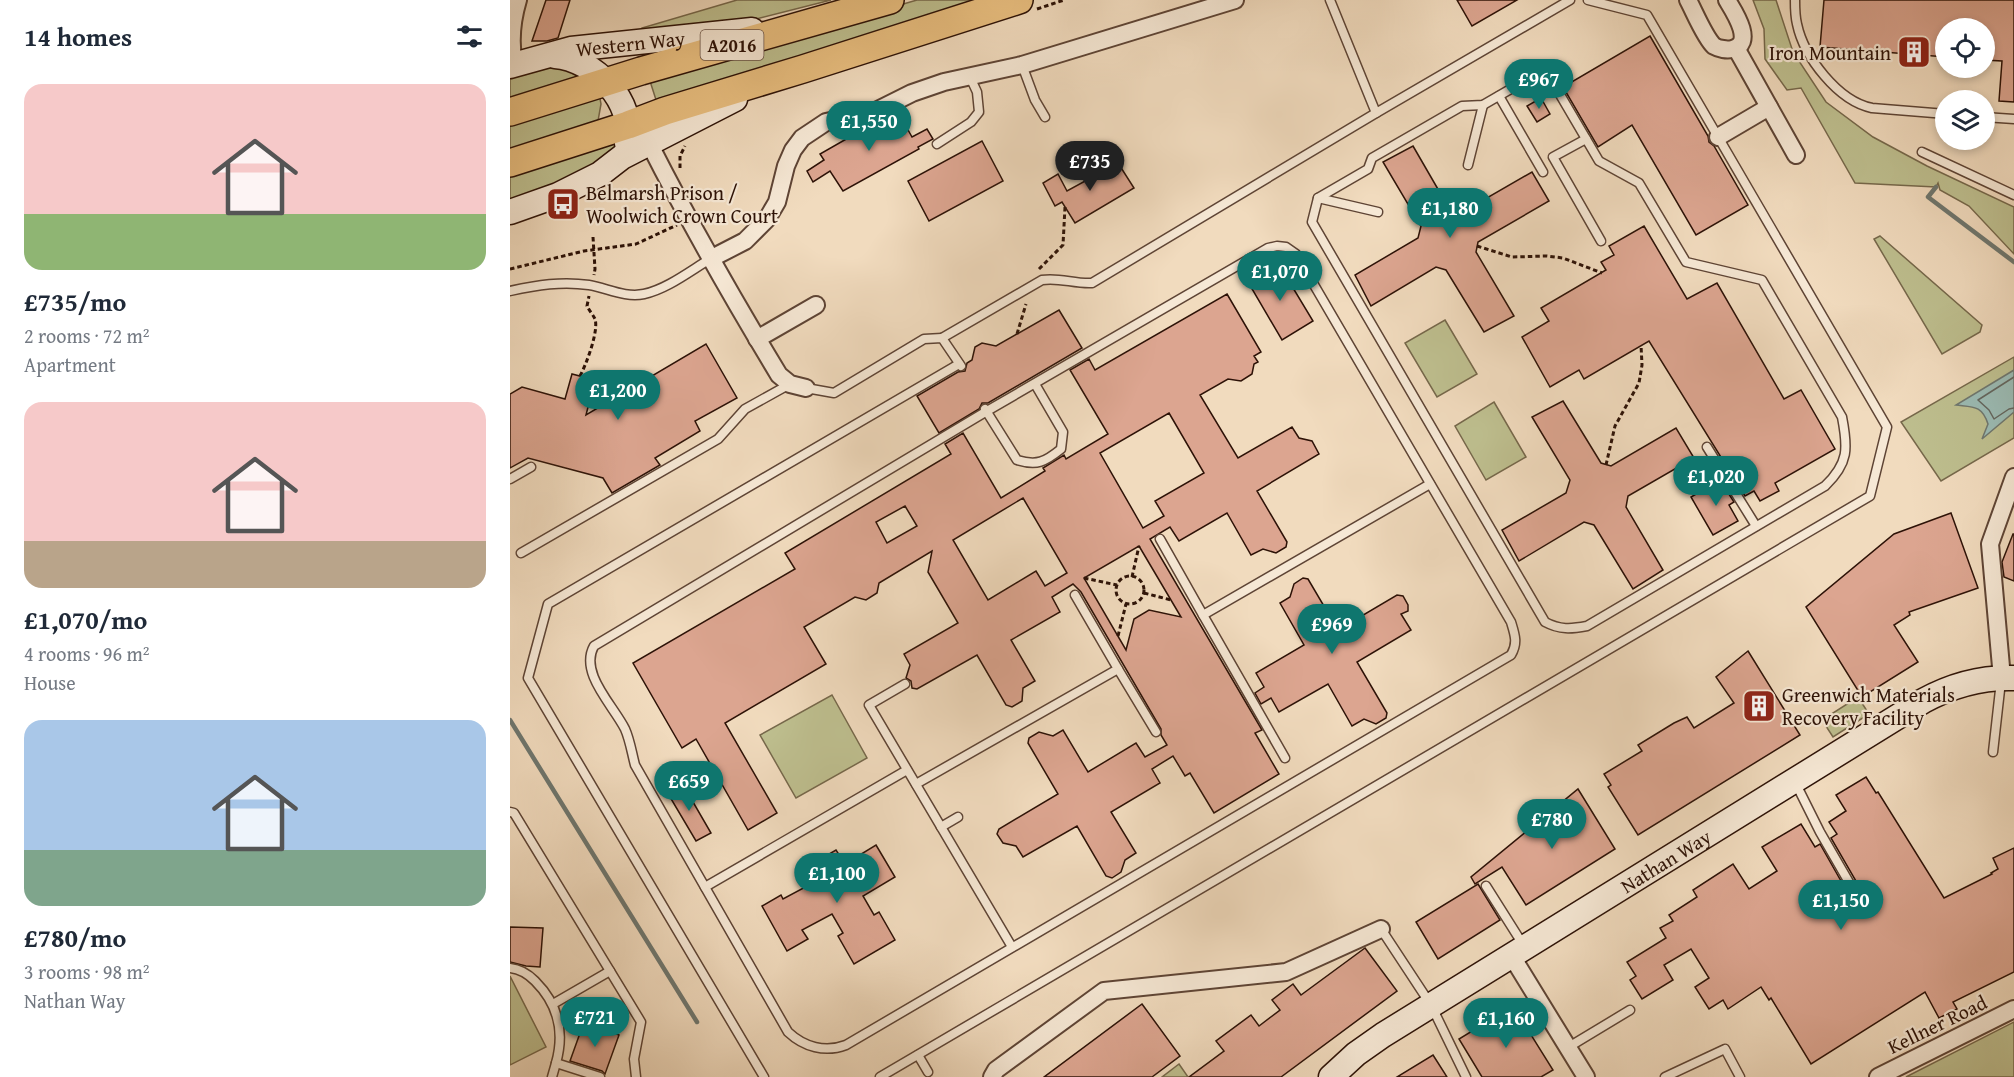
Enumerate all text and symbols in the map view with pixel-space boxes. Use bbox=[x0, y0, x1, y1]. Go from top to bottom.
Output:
text: 14 homes bbox=[24, 17, 132, 56]
map controls bbox=[1935, 18, 1995, 150]
button: locate bbox=[1935, 18, 1995, 78]
icon: filters bbox=[453, 20, 486, 53]
street label: Western Way bbox=[574, 23, 686, 63]
road number: A2016 bbox=[700, 30, 764, 60]
building icon: Iron Mountain bbox=[1896, 34, 1932, 70]
place label: Iron Mountain bbox=[1769, 38, 1891, 67]
pin: £967 bbox=[1503, 59, 1575, 110]
text: £967 bbox=[1518, 64, 1560, 93]
button: layers bbox=[1935, 90, 1995, 150]
pin: £1,550 bbox=[820, 101, 918, 152]
text: £1,550 bbox=[840, 106, 898, 135]
icon: home bbox=[201, 123, 309, 231]
pin: £735 bbox=[1054, 141, 1126, 192]
text: £735 bbox=[1069, 146, 1111, 175]
place label: Belmarsh Prison / Woolwich Crown Court bbox=[586, 178, 778, 230]
bus stop icon: Belmarsh Prison / Woolwich Crown Court bbox=[545, 186, 581, 222]
pin: £1,180 bbox=[1401, 188, 1499, 239]
text: £1,180 bbox=[1421, 193, 1479, 222]
pin: £1,070 bbox=[1231, 251, 1329, 302]
text: £1,070 bbox=[1251, 256, 1309, 285]
text: £735/mo bbox=[24, 282, 126, 321]
text: 2 rooms · 72 m² bbox=[24, 321, 150, 350]
text: Apartment bbox=[24, 350, 116, 379]
pin: £1,200 bbox=[569, 370, 667, 421]
text: £1,200 bbox=[589, 375, 647, 404]
icon: home bbox=[201, 441, 309, 549]
pin: £1,020 bbox=[1667, 456, 1765, 507]
text: £1,020 bbox=[1687, 461, 1745, 490]
text: £1,070/mo bbox=[24, 600, 147, 639]
pin: £969 bbox=[1296, 604, 1368, 655]
text: £969 bbox=[1311, 609, 1353, 638]
text: 4 rooms · 96 m² bbox=[24, 639, 150, 668]
text: House bbox=[24, 668, 76, 697]
place label: Greenwich Materials Recovery Facility bbox=[1782, 680, 1955, 732]
building icon: Greenwich Materials Recovery Facility bbox=[1741, 688, 1777, 724]
icon: home bbox=[201, 759, 309, 867]
pin: £659 bbox=[653, 761, 725, 812]
text: £659 bbox=[668, 766, 710, 795]
pin: £780 bbox=[1516, 799, 1588, 850]
text: £780 bbox=[1531, 804, 1573, 833]
street label: Nathan Way bbox=[1615, 821, 1716, 899]
pin: £1,100 bbox=[788, 853, 886, 904]
text: £1,100 bbox=[808, 858, 866, 887]
pin: £1,150 bbox=[1792, 880, 1890, 931]
text: £1,150 bbox=[1812, 885, 1870, 914]
text: £780/mo bbox=[24, 918, 126, 957]
text: 3 rooms · 98 m² bbox=[24, 957, 150, 986]
text: Nathan Way bbox=[24, 986, 126, 1015]
street label: Kellner Road bbox=[1882, 987, 1992, 1061]
pin: £721 bbox=[559, 997, 631, 1048]
pin: £1,160 bbox=[1457, 998, 1555, 1049]
text: £721 bbox=[574, 1002, 616, 1031]
text: £1,160 bbox=[1477, 1003, 1535, 1032]

